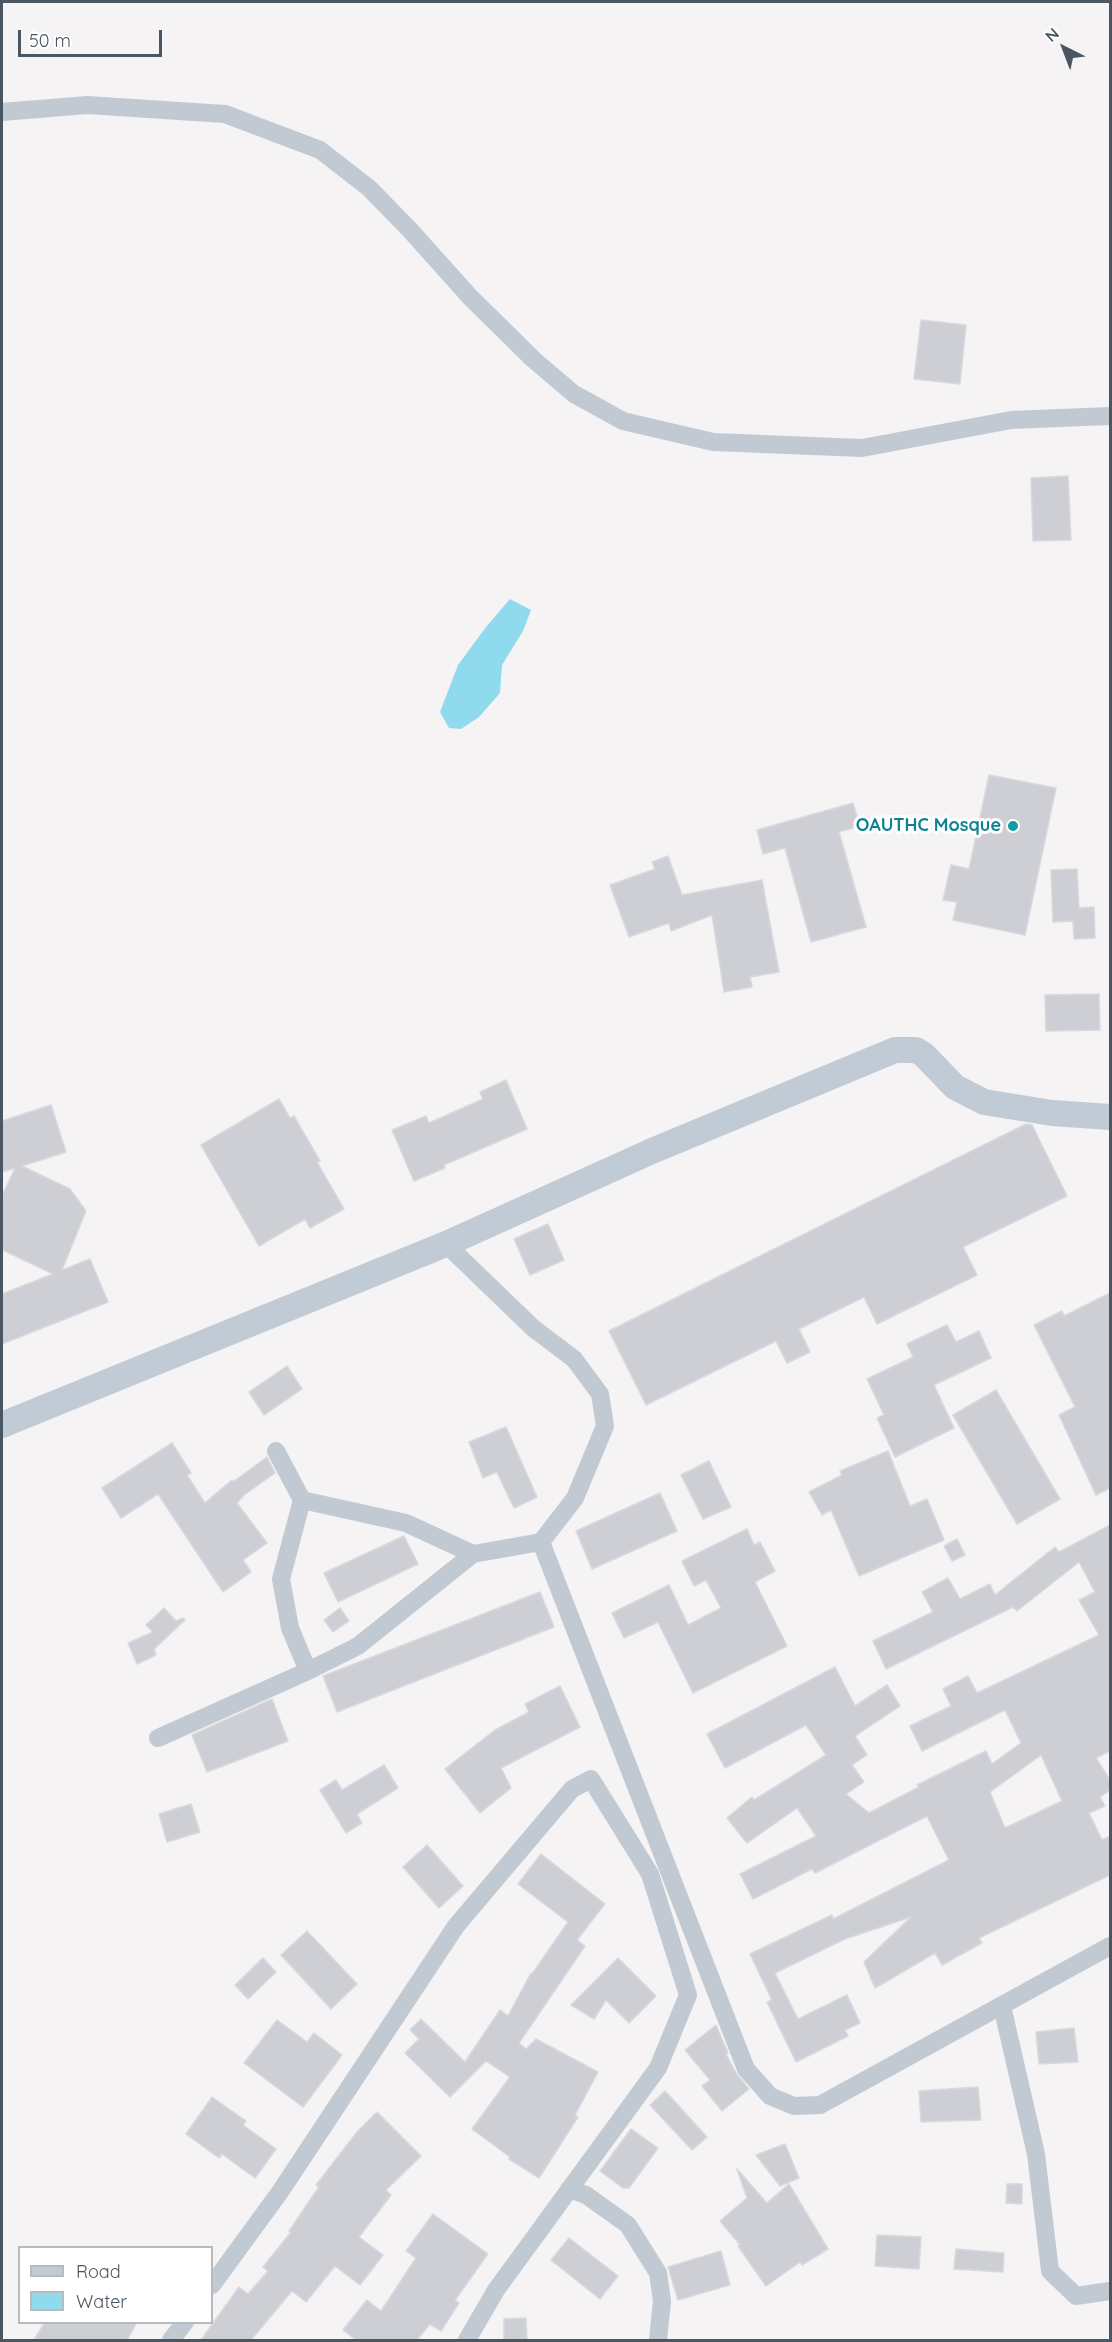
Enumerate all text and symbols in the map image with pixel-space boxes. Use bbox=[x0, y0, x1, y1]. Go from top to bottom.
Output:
scale bar bbox=[21, 18, 165, 56]
north arrow bbox=[1034, 18, 1094, 78]
text: N bbox=[1041, 23, 1063, 46]
text: 50 m bbox=[29, 29, 71, 52]
place label: OAUTHC Mosque bbox=[856, 815, 1001, 837]
marker: OAUTHC Mosque bbox=[1006, 819, 1020, 833]
legend bbox=[18, 2246, 213, 2324]
text: Road bbox=[76, 2260, 121, 2283]
text: Water bbox=[76, 2290, 127, 2313]

